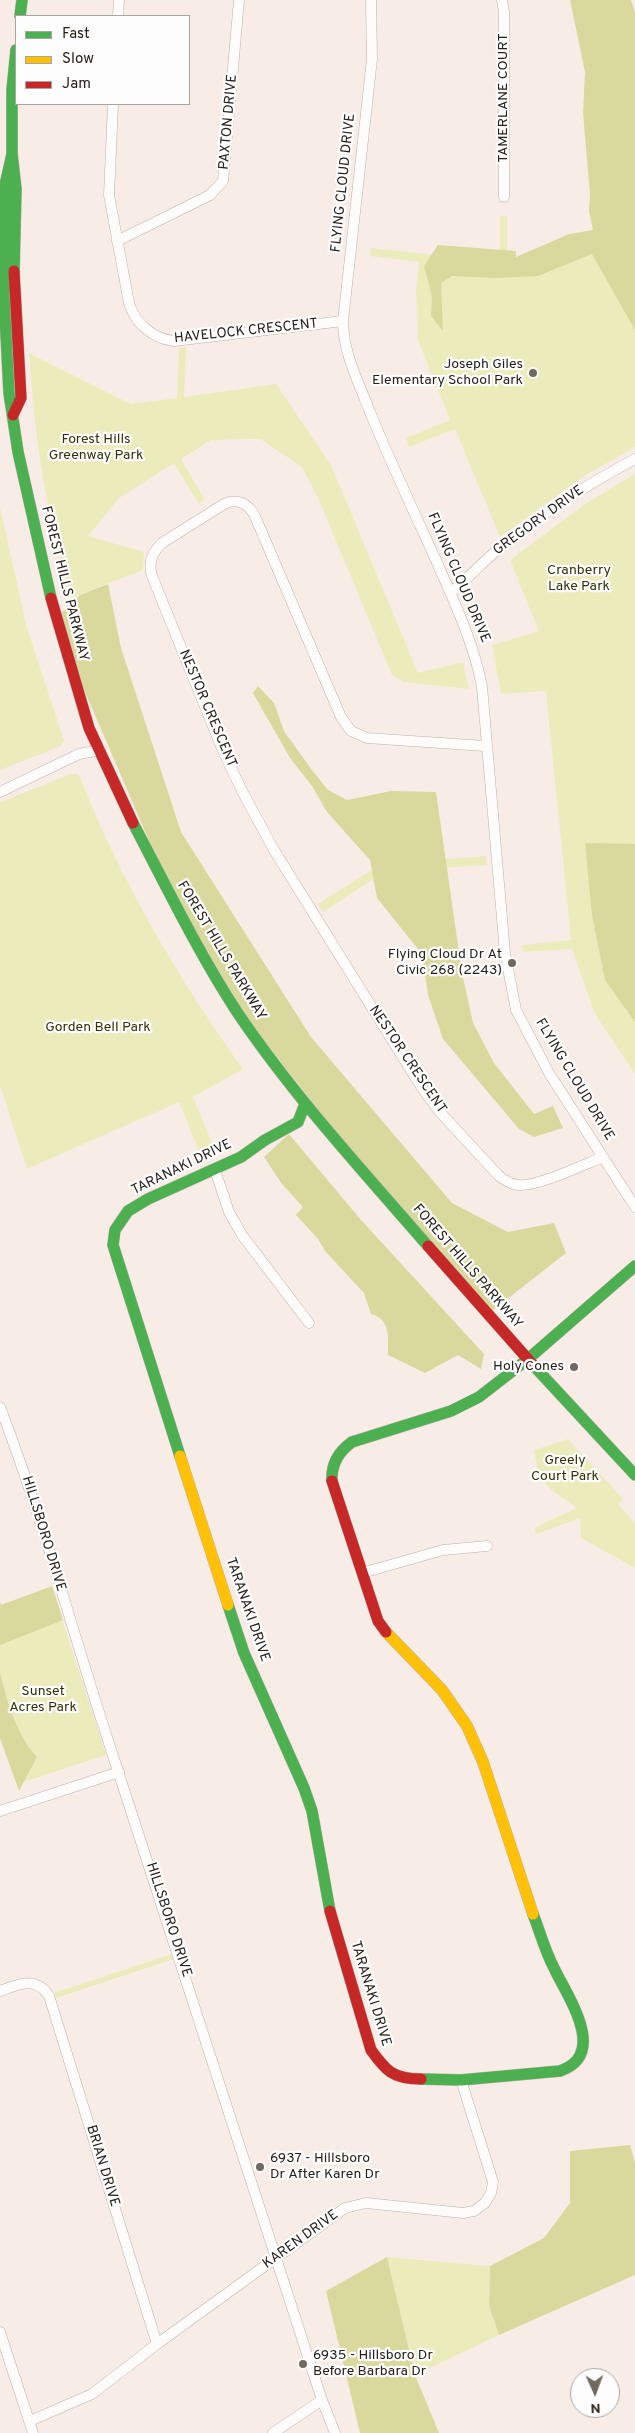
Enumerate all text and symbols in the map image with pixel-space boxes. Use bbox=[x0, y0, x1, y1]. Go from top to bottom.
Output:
legend bbox=[15, 15, 190, 105]
text: Fast bbox=[62, 25, 90, 44]
street label: TAMERLANE COURT bbox=[496, 33, 512, 163]
text: Slow bbox=[62, 50, 94, 69]
street label: PAXTON DRIVE bbox=[216, 74, 242, 170]
text: Jam bbox=[62, 75, 91, 94]
street label: FLYING CLOUD DRIVE bbox=[328, 113, 360, 253]
street label: HAVELOCK CRESCENT bbox=[173, 316, 319, 348]
place label: Joseph Giles Elementary School Park bbox=[372, 357, 523, 390]
marker: Joseph Giles Elementary School Park bbox=[527, 367, 539, 379]
park label: Forest Hills Greenway Park bbox=[49, 432, 143, 464]
street label: GREGORY DRIVE bbox=[490, 482, 588, 560]
street label: FOREST HILLS PARKWAY bbox=[37, 505, 91, 663]
street label: FLYING CLOUD DRIVE bbox=[423, 510, 493, 646]
park label: Cranberry Lake Park bbox=[547, 563, 611, 596]
street label: NESTOR CRESCENT bbox=[175, 647, 239, 771]
street label: FOREST HILLS PARKWAY bbox=[173, 878, 269, 1024]
place label: Flying Cloud Dr At Civic 268 (2243) bbox=[388, 947, 502, 980]
marker: Flying Cloud Dr At Civic 268 (2243) bbox=[506, 957, 518, 969]
street label: NESTOR CRESCENT bbox=[365, 1003, 449, 1117]
street label: FLYING CLOUD DRIVE bbox=[531, 1016, 617, 1144]
park label: Gorden Bell Park bbox=[45, 1020, 151, 1036]
street label: TARANAKI DRIVE bbox=[129, 1137, 235, 1199]
street label: FOREST HILLS PARKWAY bbox=[408, 1201, 526, 1333]
place label: Holy Cones bbox=[493, 1359, 564, 1375]
marker: Holy Cones bbox=[568, 1361, 580, 1373]
park label: Greely Court Park bbox=[531, 1453, 599, 1485]
street label: HILLSBORO DRIVE bbox=[17, 1474, 69, 1594]
street label: TARANAKI DRIVE bbox=[221, 1556, 273, 1664]
park label: Sunset Acres Park bbox=[9, 1684, 77, 1716]
street label: HILLSBORO DRIVE bbox=[142, 1861, 194, 1979]
street label: TARANAKI DRIVE bbox=[346, 1939, 394, 2049]
street label: BRIAN DRIVE bbox=[82, 2123, 122, 2209]
place label: 6937 - Hillsboro Dr After Karen Dr bbox=[270, 2151, 380, 2184]
marker: 6937 - Hillsboro Dr After Karen Dr bbox=[254, 2161, 266, 2173]
street label: KAREN DRIVE bbox=[260, 2207, 342, 2273]
place label: 6935 - Hillsboro Dr Before Barbara Dr bbox=[313, 2348, 433, 2380]
marker: 6935 - Hillsboro Dr Before Barbara Dr bbox=[297, 2358, 309, 2370]
north arrow bbox=[570, 2368, 620, 2418]
text: N bbox=[590, 2399, 601, 2416]

